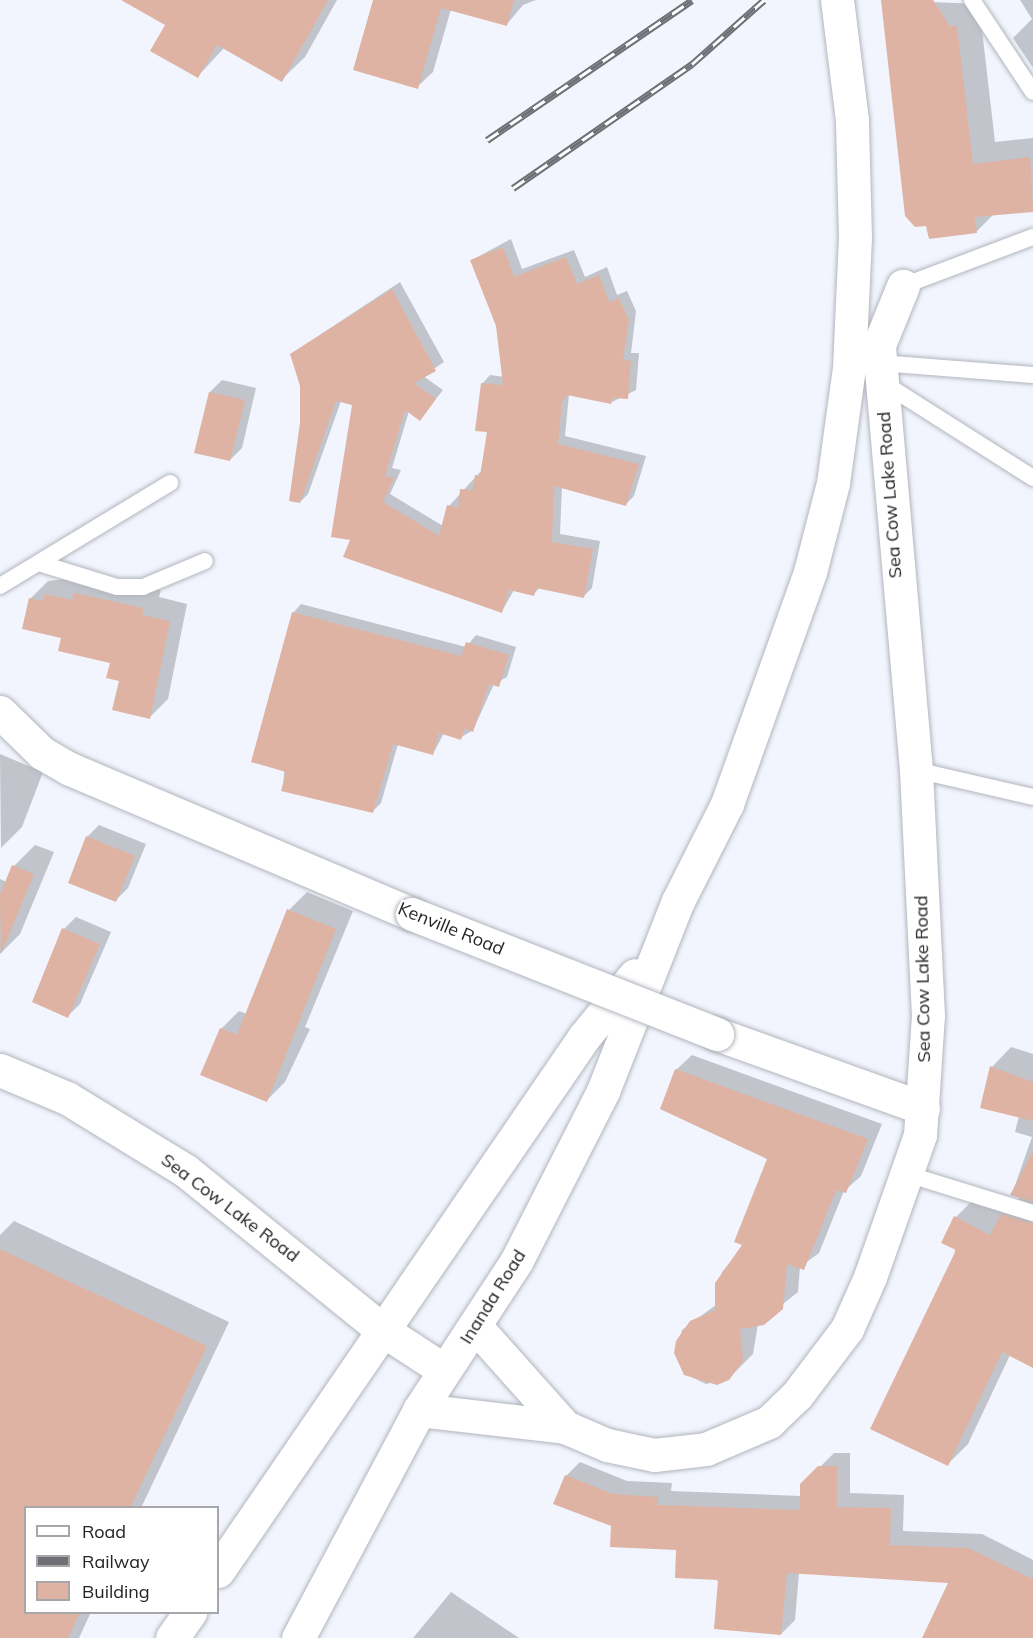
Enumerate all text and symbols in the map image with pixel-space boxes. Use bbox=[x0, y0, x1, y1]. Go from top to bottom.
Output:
street label: Sea Cow Lake Road bbox=[873, 411, 907, 579]
street label: Sea Cow Lake Road bbox=[911, 895, 935, 1063]
street label: Kenville Road bbox=[395, 898, 507, 960]
street label: Sea Cow Lake Road bbox=[157, 1149, 303, 1267]
street label: Inanda Road bbox=[455, 1246, 531, 1348]
legend bbox=[24, 1506, 219, 1614]
text: Road bbox=[82, 1520, 126, 1543]
text: Railway bbox=[82, 1550, 150, 1573]
text: Building bbox=[82, 1580, 150, 1603]

